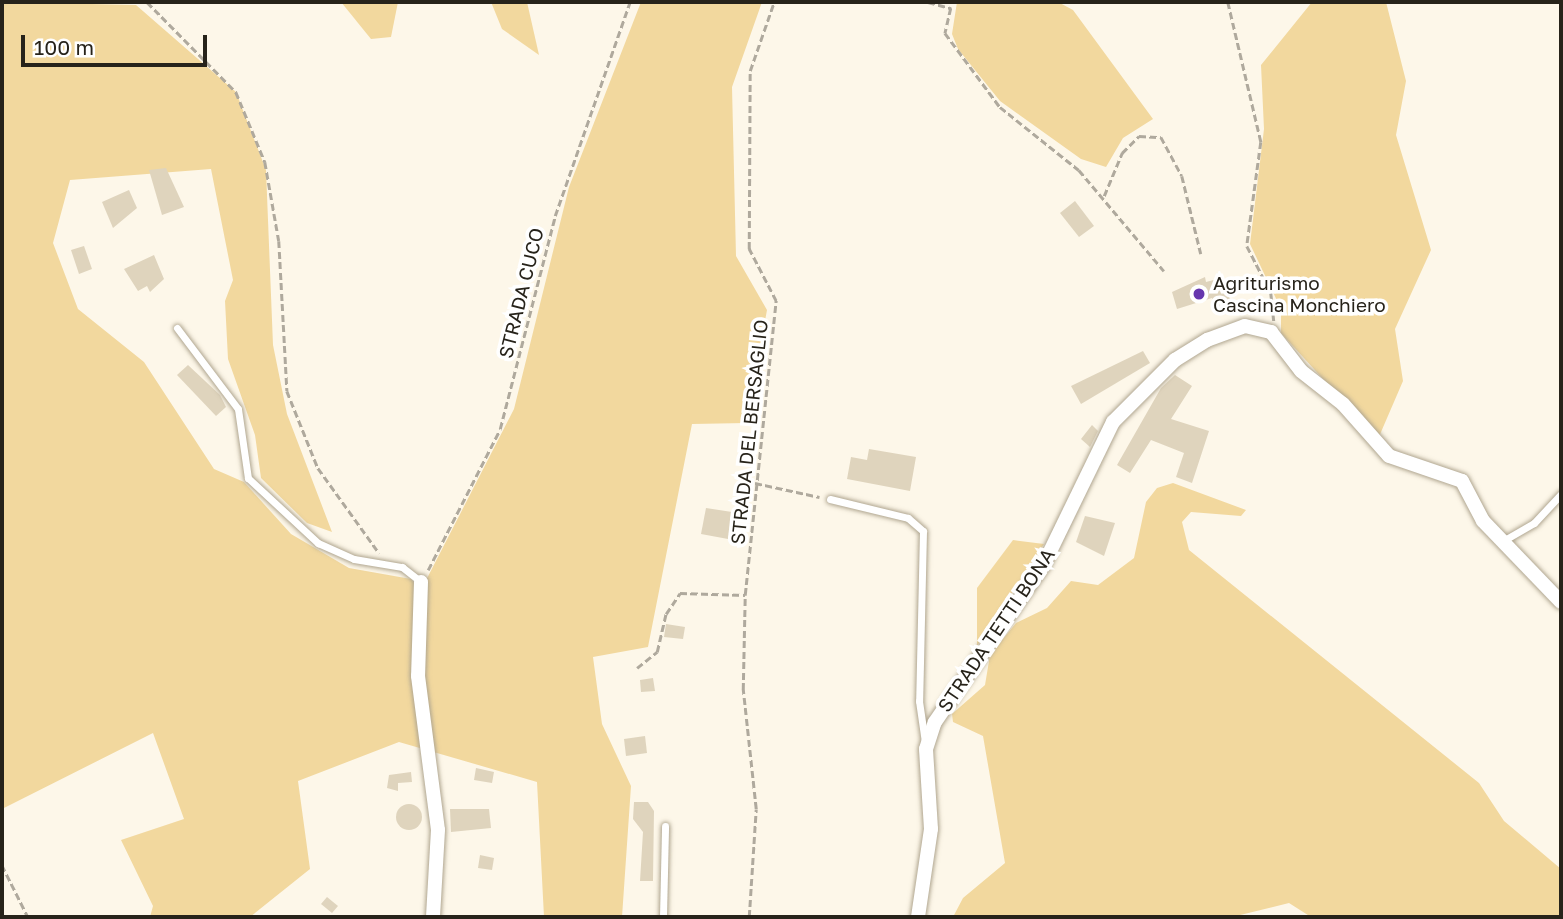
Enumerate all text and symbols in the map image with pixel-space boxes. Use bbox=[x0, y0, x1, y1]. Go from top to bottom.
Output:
scale bar bbox=[24, 21, 210, 65]
text: 100 m bbox=[34, 34, 94, 60]
street label: STRADA CUCO bbox=[494, 225, 548, 361]
place label: Agriturismo Cascina Monchiero bbox=[1213, 272, 1386, 316]
marker: Agriturismo Cascina Monchiero bbox=[1191, 286, 1207, 302]
street label: STRADA DEL BERSAGLIO bbox=[726, 318, 772, 546]
street label: STRADA TETTI BONA bbox=[933, 544, 1059, 716]

